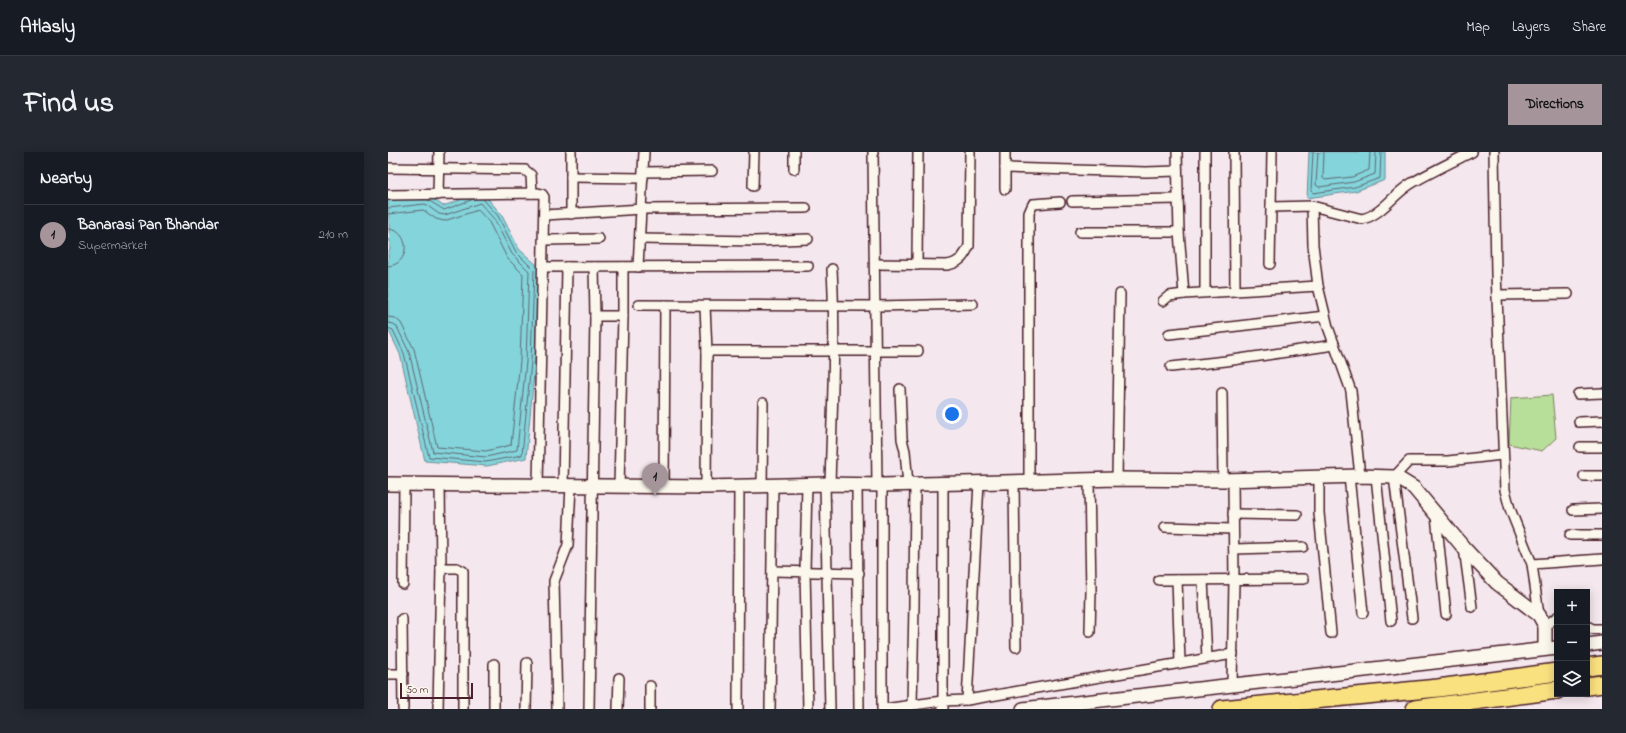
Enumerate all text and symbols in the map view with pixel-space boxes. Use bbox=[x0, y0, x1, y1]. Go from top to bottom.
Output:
text: Atlasly bbox=[20, 14, 75, 41]
text: Map bbox=[1466, 17, 1490, 38]
text: Layers bbox=[1512, 17, 1550, 38]
text: Share bbox=[1572, 17, 1606, 38]
text: Find us bbox=[24, 84, 114, 125]
button: Directions bbox=[1508, 84, 1602, 125]
text: Nearby bbox=[40, 166, 92, 191]
text: Banarasi Pan Bhandar bbox=[78, 214, 219, 236]
text: 1 bbox=[51, 225, 55, 244]
text: 210 m bbox=[318, 225, 348, 244]
text: Supermarket bbox=[78, 236, 148, 255]
your location bbox=[942, 404, 962, 424]
pin: 1 bbox=[642, 463, 668, 496]
map controls bbox=[1554, 589, 1590, 697]
button: + bbox=[1554, 589, 1590, 625]
button: − bbox=[1554, 625, 1590, 661]
button: layers bbox=[1554, 661, 1590, 697]
scale bar bbox=[400, 681, 473, 700]
text: 50 m bbox=[406, 682, 428, 698]

